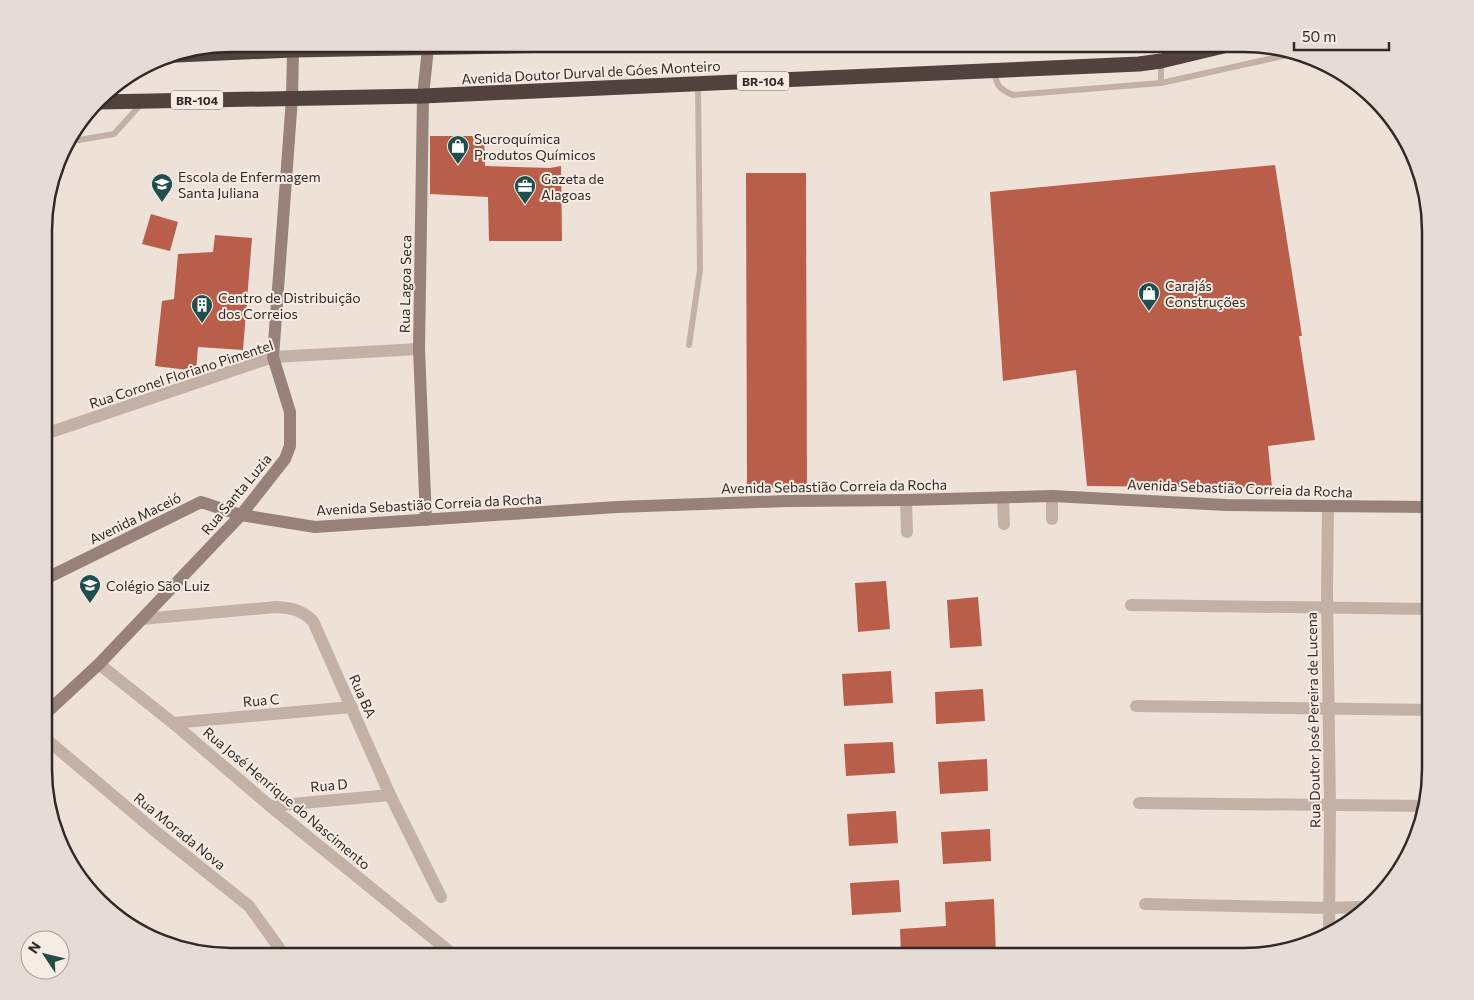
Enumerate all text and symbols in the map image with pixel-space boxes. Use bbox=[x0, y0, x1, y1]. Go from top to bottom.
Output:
scale bar bbox=[1294, 20, 1389, 52]
text: 50 m bbox=[1302, 27, 1336, 45]
street label: Avenida Doutor Durval de Góes Monteiro bbox=[461, 57, 721, 87]
road number: BR-104 bbox=[737, 72, 789, 90]
road number: BR-104 bbox=[171, 90, 223, 110]
place label: Sucroquímica Produtos Químicos bbox=[474, 130, 596, 163]
shop icon: Sucroquímica Produtos Químicos bbox=[446, 134, 470, 165]
place label: Escola de Enfermagem Santa Juliana bbox=[178, 168, 321, 201]
place label: Gazeta de Alagoas bbox=[541, 170, 604, 203]
school or university icon: Escola de Enfermagem Santa Juliana bbox=[150, 172, 174, 203]
office icon: Gazeta de Alagoas bbox=[513, 174, 537, 205]
street label: Rua Lagoa Seca bbox=[396, 235, 414, 333]
place label: Carajás Construções bbox=[1165, 277, 1246, 310]
shop icon: Carajás Construções bbox=[1137, 281, 1161, 312]
place label: Centro de Distribuição dos Correios bbox=[218, 289, 361, 322]
building icon: Centro de Distribuição dos Correios bbox=[190, 293, 214, 324]
street label: Rua Coronel Floriano Pimentel bbox=[87, 336, 275, 412]
street label: Rua Santa Luzia bbox=[197, 450, 275, 538]
street label: Avenida Sebastião Correia da Rocha bbox=[721, 476, 947, 496]
street label: Avenida Sebastião Correia da Rocha bbox=[1127, 476, 1353, 500]
street label: Avenida Maceió bbox=[86, 488, 184, 548]
street label: Avenida Sebastião Correia da Rocha bbox=[316, 490, 542, 518]
school or university icon: Colégio São Luiz bbox=[78, 573, 102, 604]
place label: Colégio São Luiz bbox=[106, 577, 210, 594]
street label: Rua Doutor José Pereira de Lucena bbox=[1303, 612, 1323, 828]
street label: Rua BA bbox=[346, 672, 380, 721]
street label: Rua C bbox=[242, 690, 280, 710]
street label: Rua José Henrique do Nascimento bbox=[200, 723, 374, 873]
street label: Rua D bbox=[310, 775, 348, 795]
street label: Rua Morada Nova bbox=[131, 789, 229, 873]
north arrow bbox=[20, 930, 70, 980]
text: N bbox=[24, 938, 44, 956]

